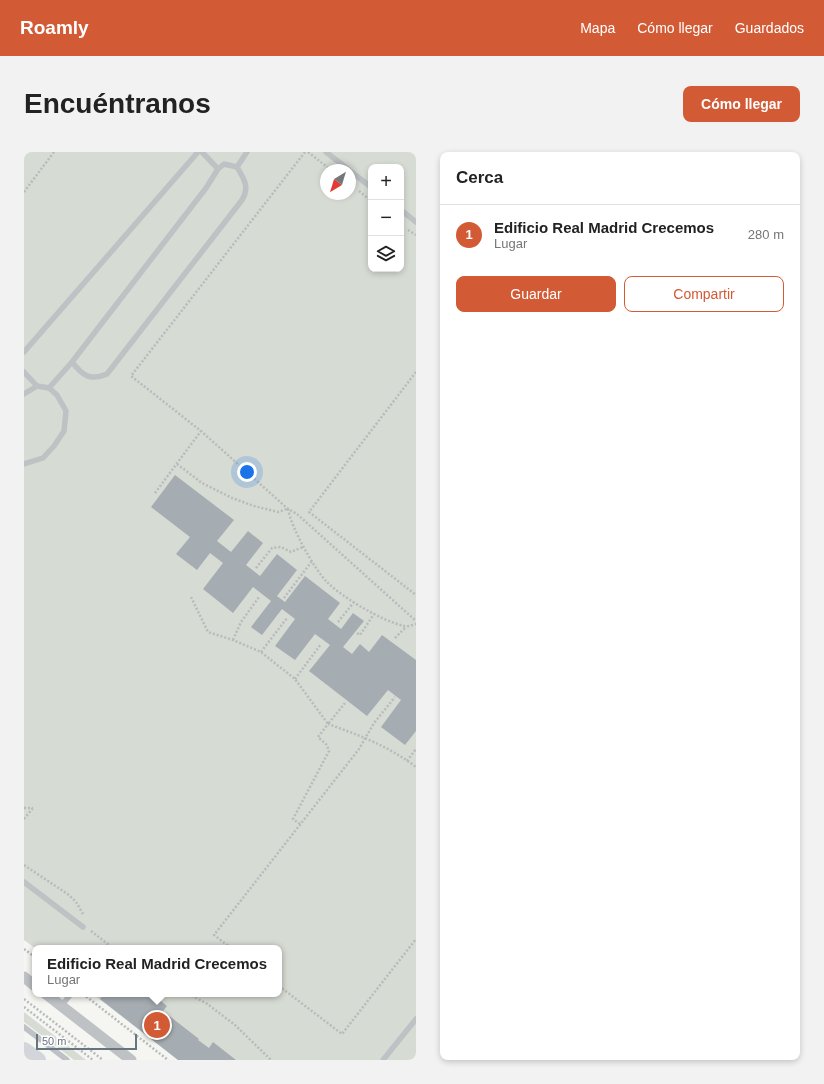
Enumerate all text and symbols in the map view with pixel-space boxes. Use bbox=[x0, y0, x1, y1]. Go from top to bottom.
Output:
text: Roamly bbox=[20, 17, 89, 38]
text: Mapa bbox=[580, 20, 615, 36]
text: Cómo llegar bbox=[637, 20, 713, 36]
text: Guardados bbox=[735, 20, 804, 36]
button: Cómo llegar bbox=[683, 86, 800, 122]
text: Encuéntranos bbox=[24, 88, 211, 119]
north arrow bbox=[320, 164, 356, 200]
map controls bbox=[368, 164, 404, 272]
button: + bbox=[368, 164, 404, 200]
text: Cerca bbox=[456, 168, 503, 187]
button: − bbox=[368, 200, 404, 236]
text: Edificio Real Madrid Crecemos bbox=[494, 219, 714, 236]
text: 1 bbox=[465, 227, 473, 242]
text: 280 m bbox=[748, 227, 784, 242]
button: layers bbox=[368, 236, 404, 272]
text: Lugar bbox=[494, 236, 527, 251]
button: Guardar bbox=[456, 276, 616, 312]
button: Compartir bbox=[624, 276, 784, 312]
your location bbox=[237, 462, 257, 482]
popup bbox=[32, 945, 282, 997]
text: Edificio Real Madrid Crecemos bbox=[47, 955, 267, 972]
text: Lugar bbox=[47, 972, 80, 987]
pin: 1 bbox=[144, 1010, 170, 1040]
scale bar bbox=[36, 1032, 137, 1051]
text: 50 m bbox=[42, 1035, 66, 1047]

